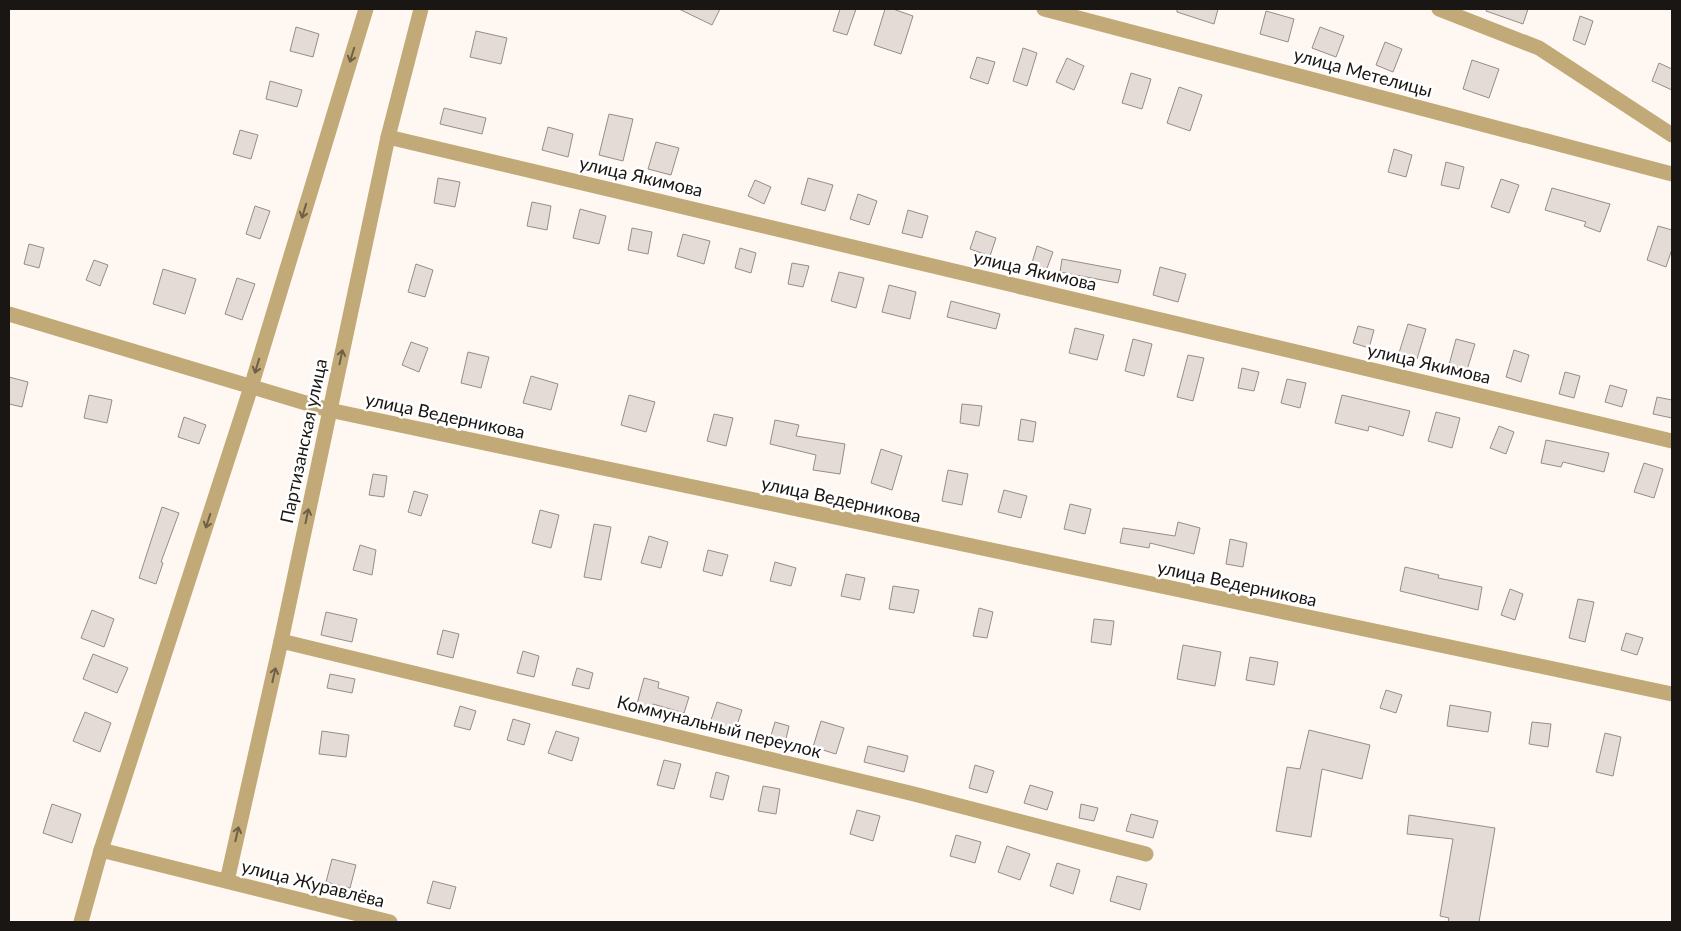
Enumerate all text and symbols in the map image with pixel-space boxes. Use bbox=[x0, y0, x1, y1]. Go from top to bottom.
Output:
street label: улица Метелицы bbox=[1292, 43, 1435, 101]
one-way arrow bbox=[346, 47, 356, 63]
street label: улица Якимова bbox=[577, 151, 705, 201]
one-way arrow bbox=[299, 203, 309, 219]
street label: улица Якимова bbox=[971, 245, 1099, 295]
street label: улица Якимова bbox=[1365, 338, 1493, 388]
one-way arrow bbox=[336, 350, 346, 366]
street label: Партизанская улица bbox=[275, 356, 331, 525]
one-way arrow bbox=[252, 358, 262, 374]
street label: улица Ведерникова bbox=[363, 387, 527, 443]
street label: улица Ведерникова bbox=[759, 471, 923, 527]
one-way arrow bbox=[303, 509, 312, 525]
one-way arrow bbox=[202, 513, 212, 529]
street label: улица Ведерникова bbox=[1155, 555, 1319, 611]
one-way arrow bbox=[269, 668, 279, 684]
street label: Коммунальный переулок bbox=[615, 690, 824, 762]
one-way arrow bbox=[233, 826, 243, 842]
street label: улица Журавлёва bbox=[239, 855, 387, 911]

